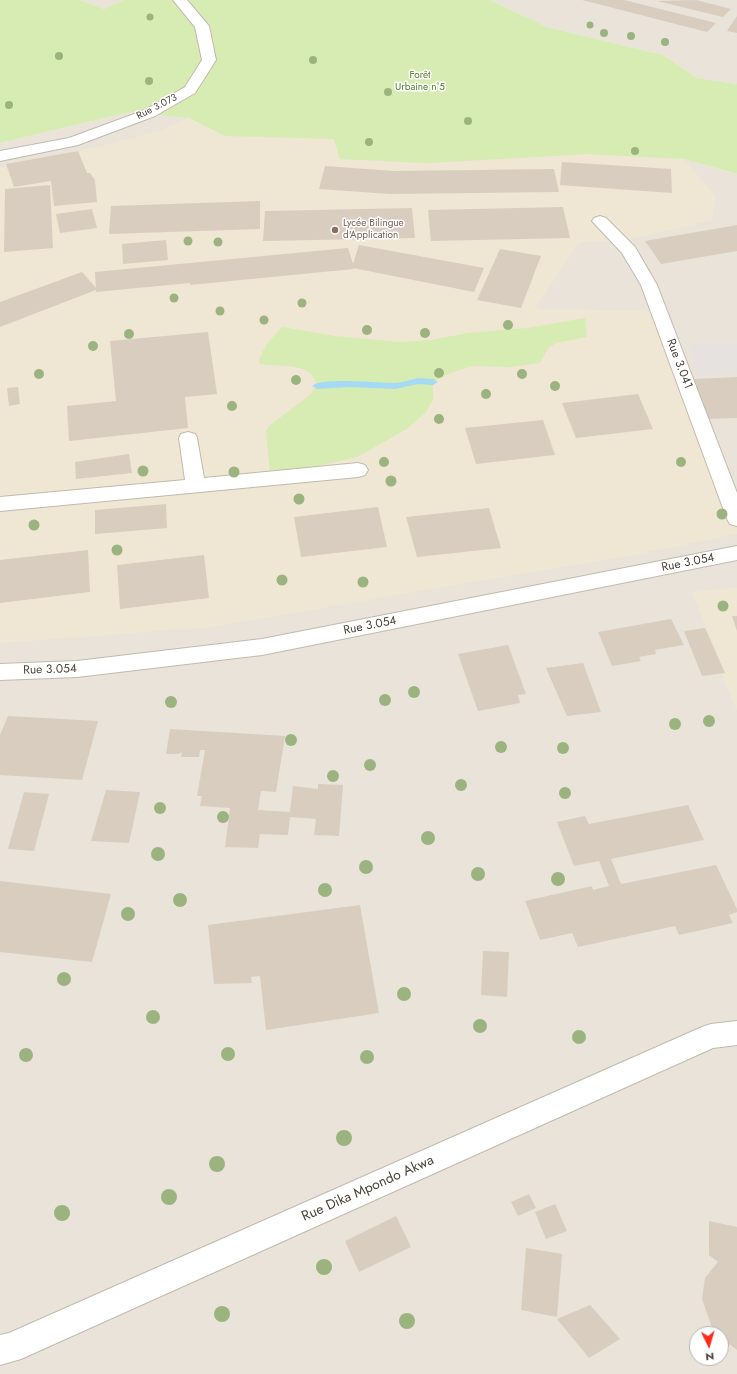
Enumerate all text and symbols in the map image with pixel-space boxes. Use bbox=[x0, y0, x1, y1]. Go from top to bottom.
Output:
park label: Forêt Urbaine n°5 bbox=[395, 70, 445, 94]
street label: Rue 3.073 bbox=[135, 92, 179, 122]
place label: Lycée Bilingue d'Application bbox=[343, 218, 404, 242]
marker: Lycée Bilingue d'Application bbox=[330, 225, 340, 235]
street label: Rue 3.041 bbox=[663, 337, 695, 391]
street label: Rue 3.054 bbox=[660, 551, 716, 575]
street label: Rue 3.054 bbox=[342, 614, 398, 638]
street label: Rue 3.054 bbox=[23, 662, 77, 678]
street label: Rue Dika Mpondo Akwa bbox=[299, 1152, 437, 1226]
north arrow bbox=[689, 1326, 729, 1366]
text: N bbox=[705, 1349, 715, 1365]

